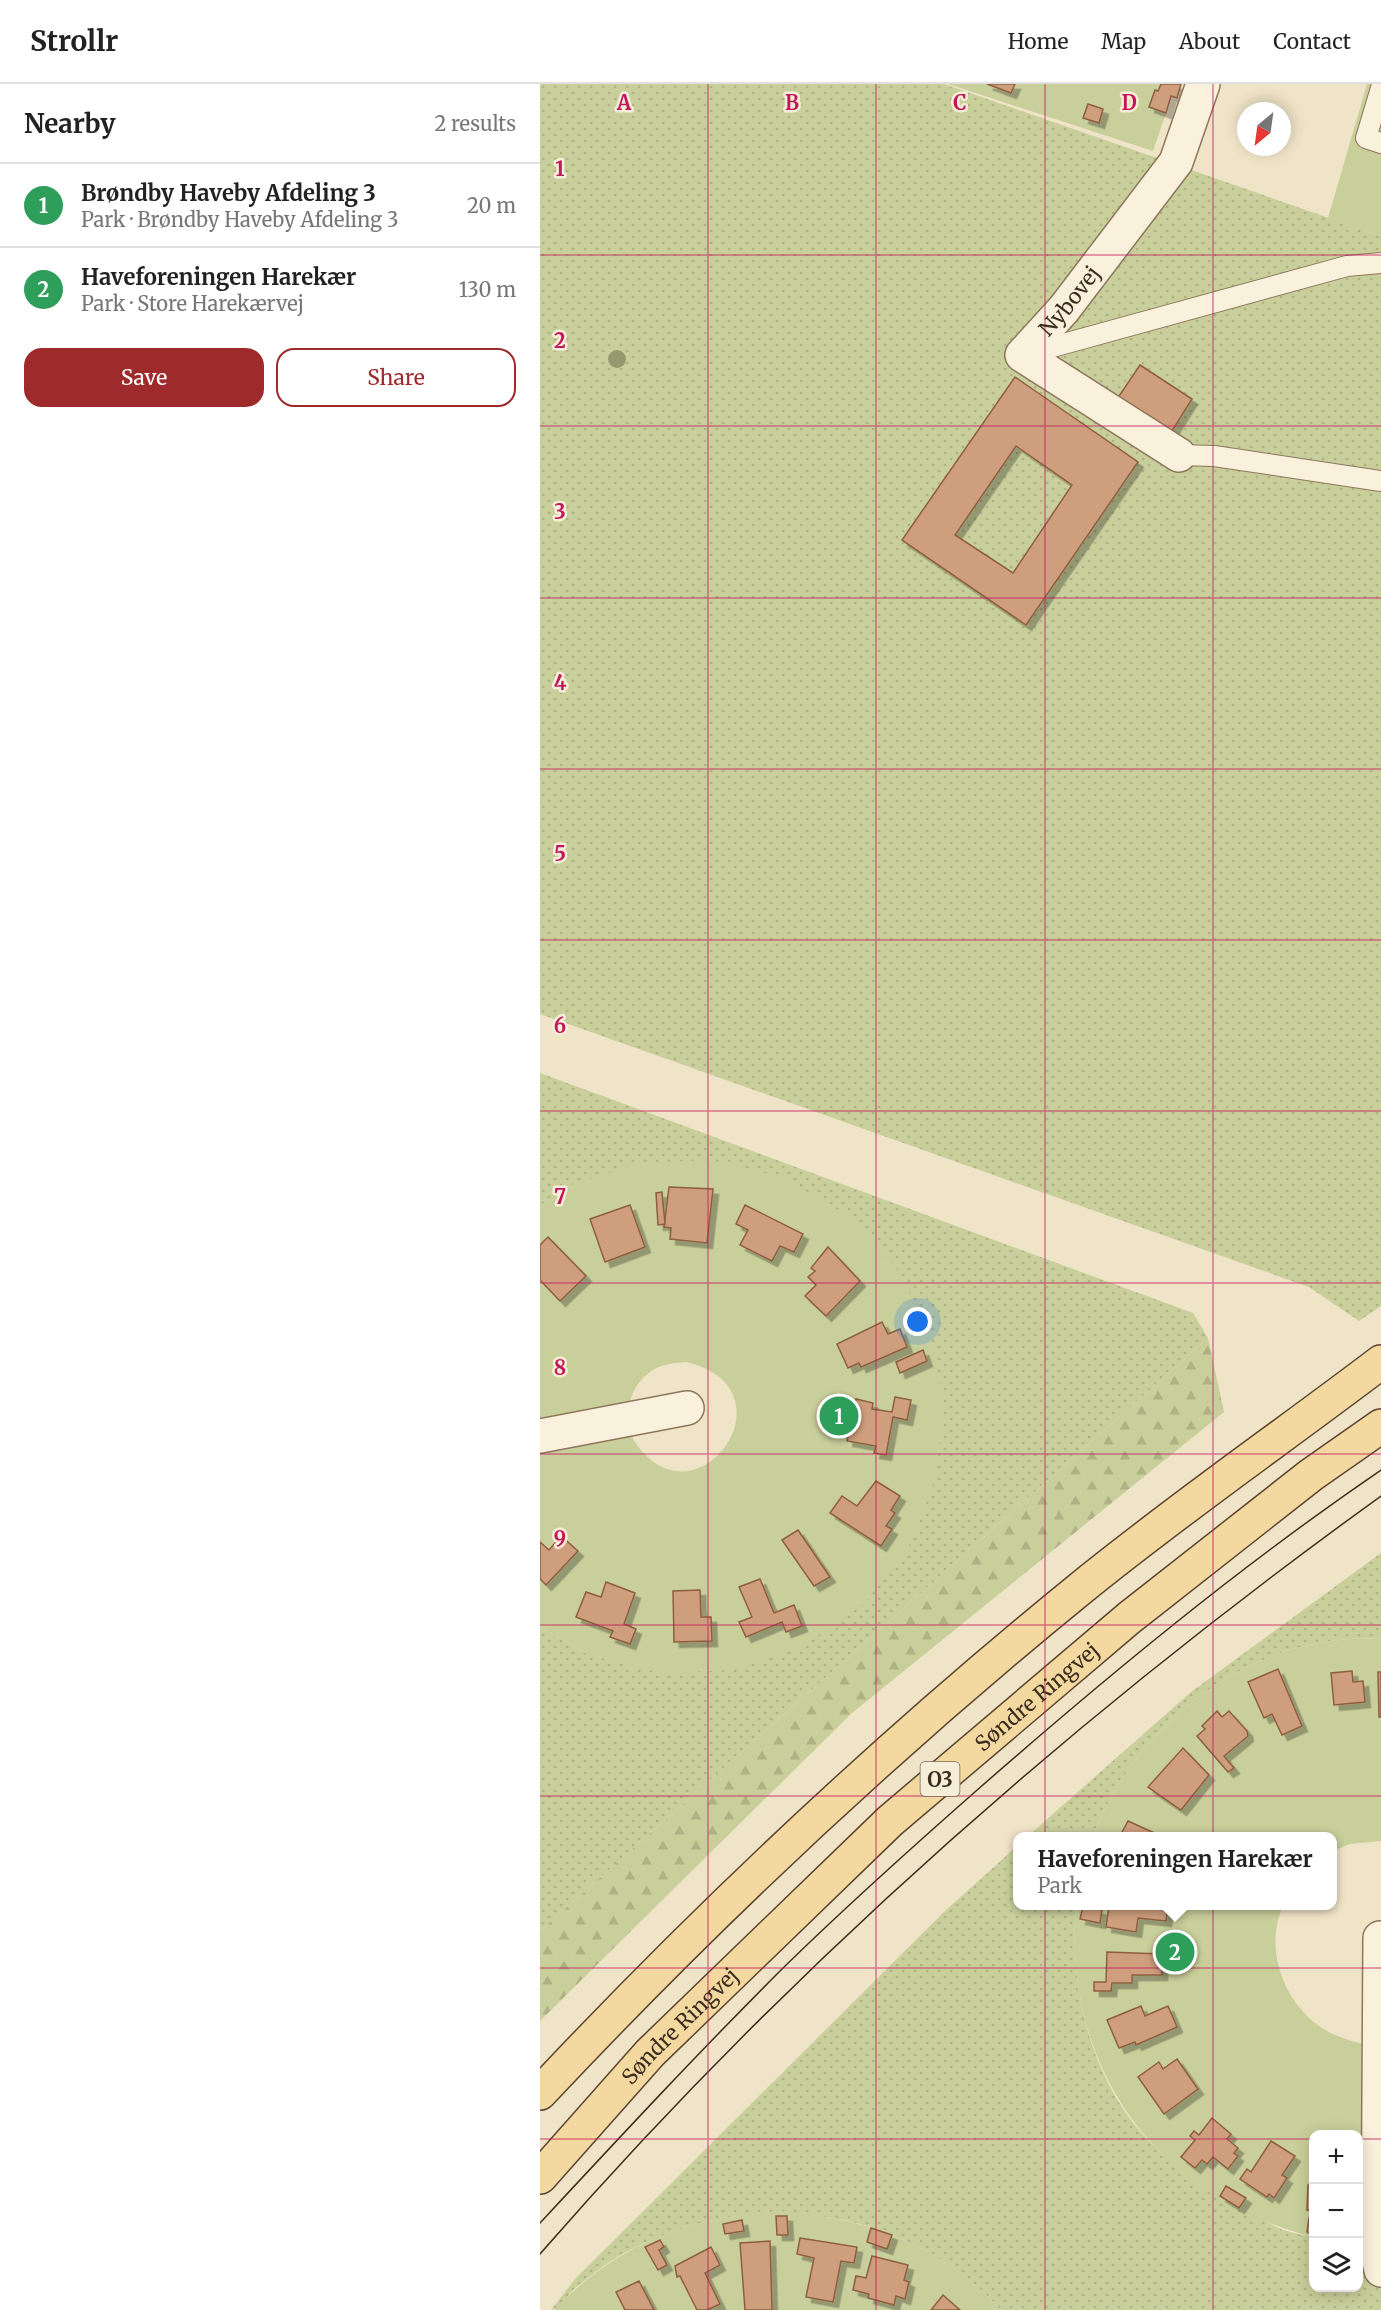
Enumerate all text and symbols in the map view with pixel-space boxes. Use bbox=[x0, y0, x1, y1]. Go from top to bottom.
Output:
text: Strollr bbox=[30, 23, 118, 59]
text: Home bbox=[1008, 28, 1068, 55]
text: Map bbox=[1101, 28, 1146, 55]
text: About bbox=[1179, 28, 1240, 55]
text: Contact bbox=[1273, 28, 1351, 55]
text: A bbox=[616, 90, 632, 115]
text: B bbox=[785, 90, 799, 115]
text: C bbox=[953, 90, 967, 115]
text: D bbox=[1121, 90, 1137, 115]
north arrow bbox=[1237, 102, 1291, 156]
text: Nearby bbox=[24, 107, 116, 140]
text: 2 results bbox=[434, 111, 516, 136]
text: 1 bbox=[555, 156, 565, 181]
text: Brøndby Haveby Afdeling 3 bbox=[81, 179, 376, 207]
text: 1 bbox=[39, 193, 48, 218]
text: 20 m bbox=[467, 193, 516, 218]
text: Park · Brøndby Haveby Afdeling 3 bbox=[81, 207, 398, 232]
street label: Nybovej bbox=[1033, 260, 1106, 342]
text: Haveforeningen Harekær bbox=[81, 263, 356, 291]
text: 2 bbox=[38, 277, 49, 302]
text: 130 m bbox=[459, 277, 516, 302]
text: Park · Store Harekærvej bbox=[81, 291, 304, 316]
text: 2 bbox=[554, 328, 566, 353]
button: Save bbox=[24, 348, 264, 407]
button: Share bbox=[276, 348, 516, 407]
text: 3 bbox=[554, 499, 566, 524]
text: 4 bbox=[554, 670, 567, 695]
text: 5 bbox=[554, 841, 566, 866]
text: 6 bbox=[554, 1013, 566, 1038]
text: 7 bbox=[554, 1184, 566, 1209]
your location bbox=[903, 1307, 932, 1336]
text: 8 bbox=[554, 1355, 566, 1380]
pin: 1 bbox=[820, 1394, 858, 1438]
text: 9 bbox=[554, 1526, 566, 1551]
street label: Søndre Ringvej bbox=[969, 1636, 1104, 1757]
road number: O3 bbox=[920, 1762, 960, 1796]
popup bbox=[1013, 1832, 1337, 1910]
text: Haveforeningen Harekær bbox=[1037, 1845, 1313, 1873]
text: Park bbox=[1037, 1873, 1082, 1898]
pin: 2 bbox=[1156, 1930, 1194, 1974]
street label: Søndre Ringvej bbox=[615, 1962, 744, 2090]
map controls bbox=[1309, 2130, 1363, 2292]
button: + bbox=[1309, 2130, 1363, 2184]
button: − bbox=[1309, 2184, 1363, 2238]
button: layers bbox=[1309, 2238, 1363, 2292]

